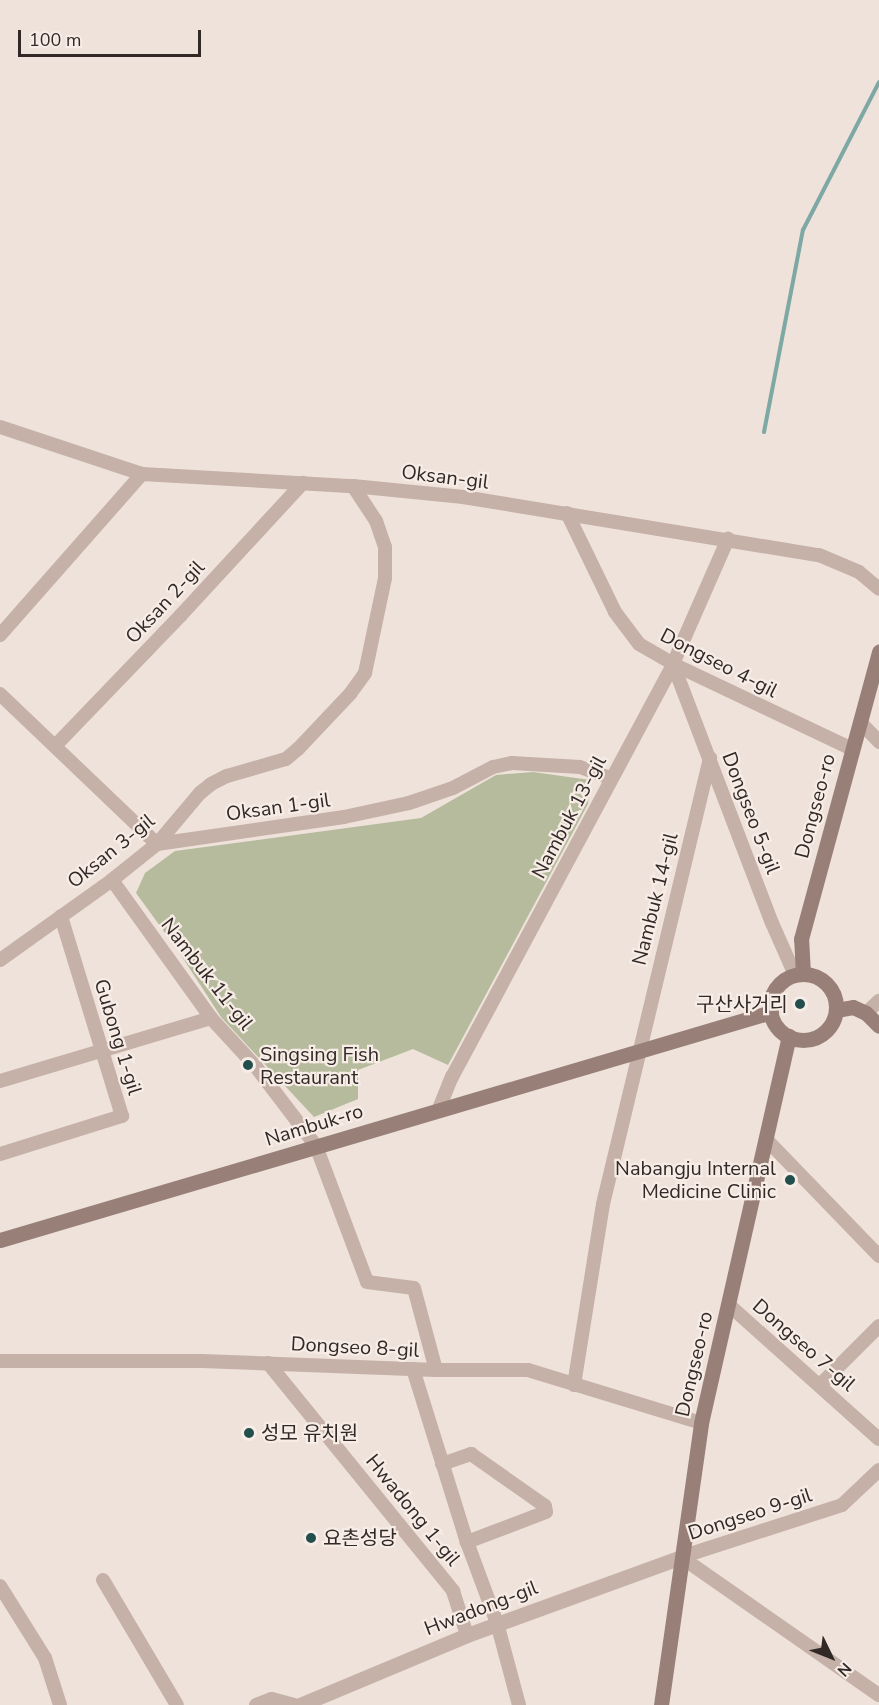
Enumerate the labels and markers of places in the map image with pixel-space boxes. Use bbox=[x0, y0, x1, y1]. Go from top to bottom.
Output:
place label: 구산사거리 bbox=[696, 992, 788, 1016]
marker: 구산사거리 bbox=[793, 997, 807, 1011]
place label: Singsing Fish Restaurant bbox=[260, 1042, 379, 1089]
marker: Singsing Fish Restaurant bbox=[241, 1058, 255, 1072]
place label: Nabangju Internal Medicine Clinic bbox=[615, 1156, 776, 1203]
marker: Nabangju Internal Medicine Clinic bbox=[781, 1171, 799, 1189]
place label: 성모 유치원 bbox=[261, 1421, 358, 1445]
marker: 성모 유치원 bbox=[242, 1426, 256, 1440]
place label: 요촌성당 bbox=[323, 1526, 397, 1550]
marker: 요촌성당 bbox=[304, 1531, 318, 1545]

